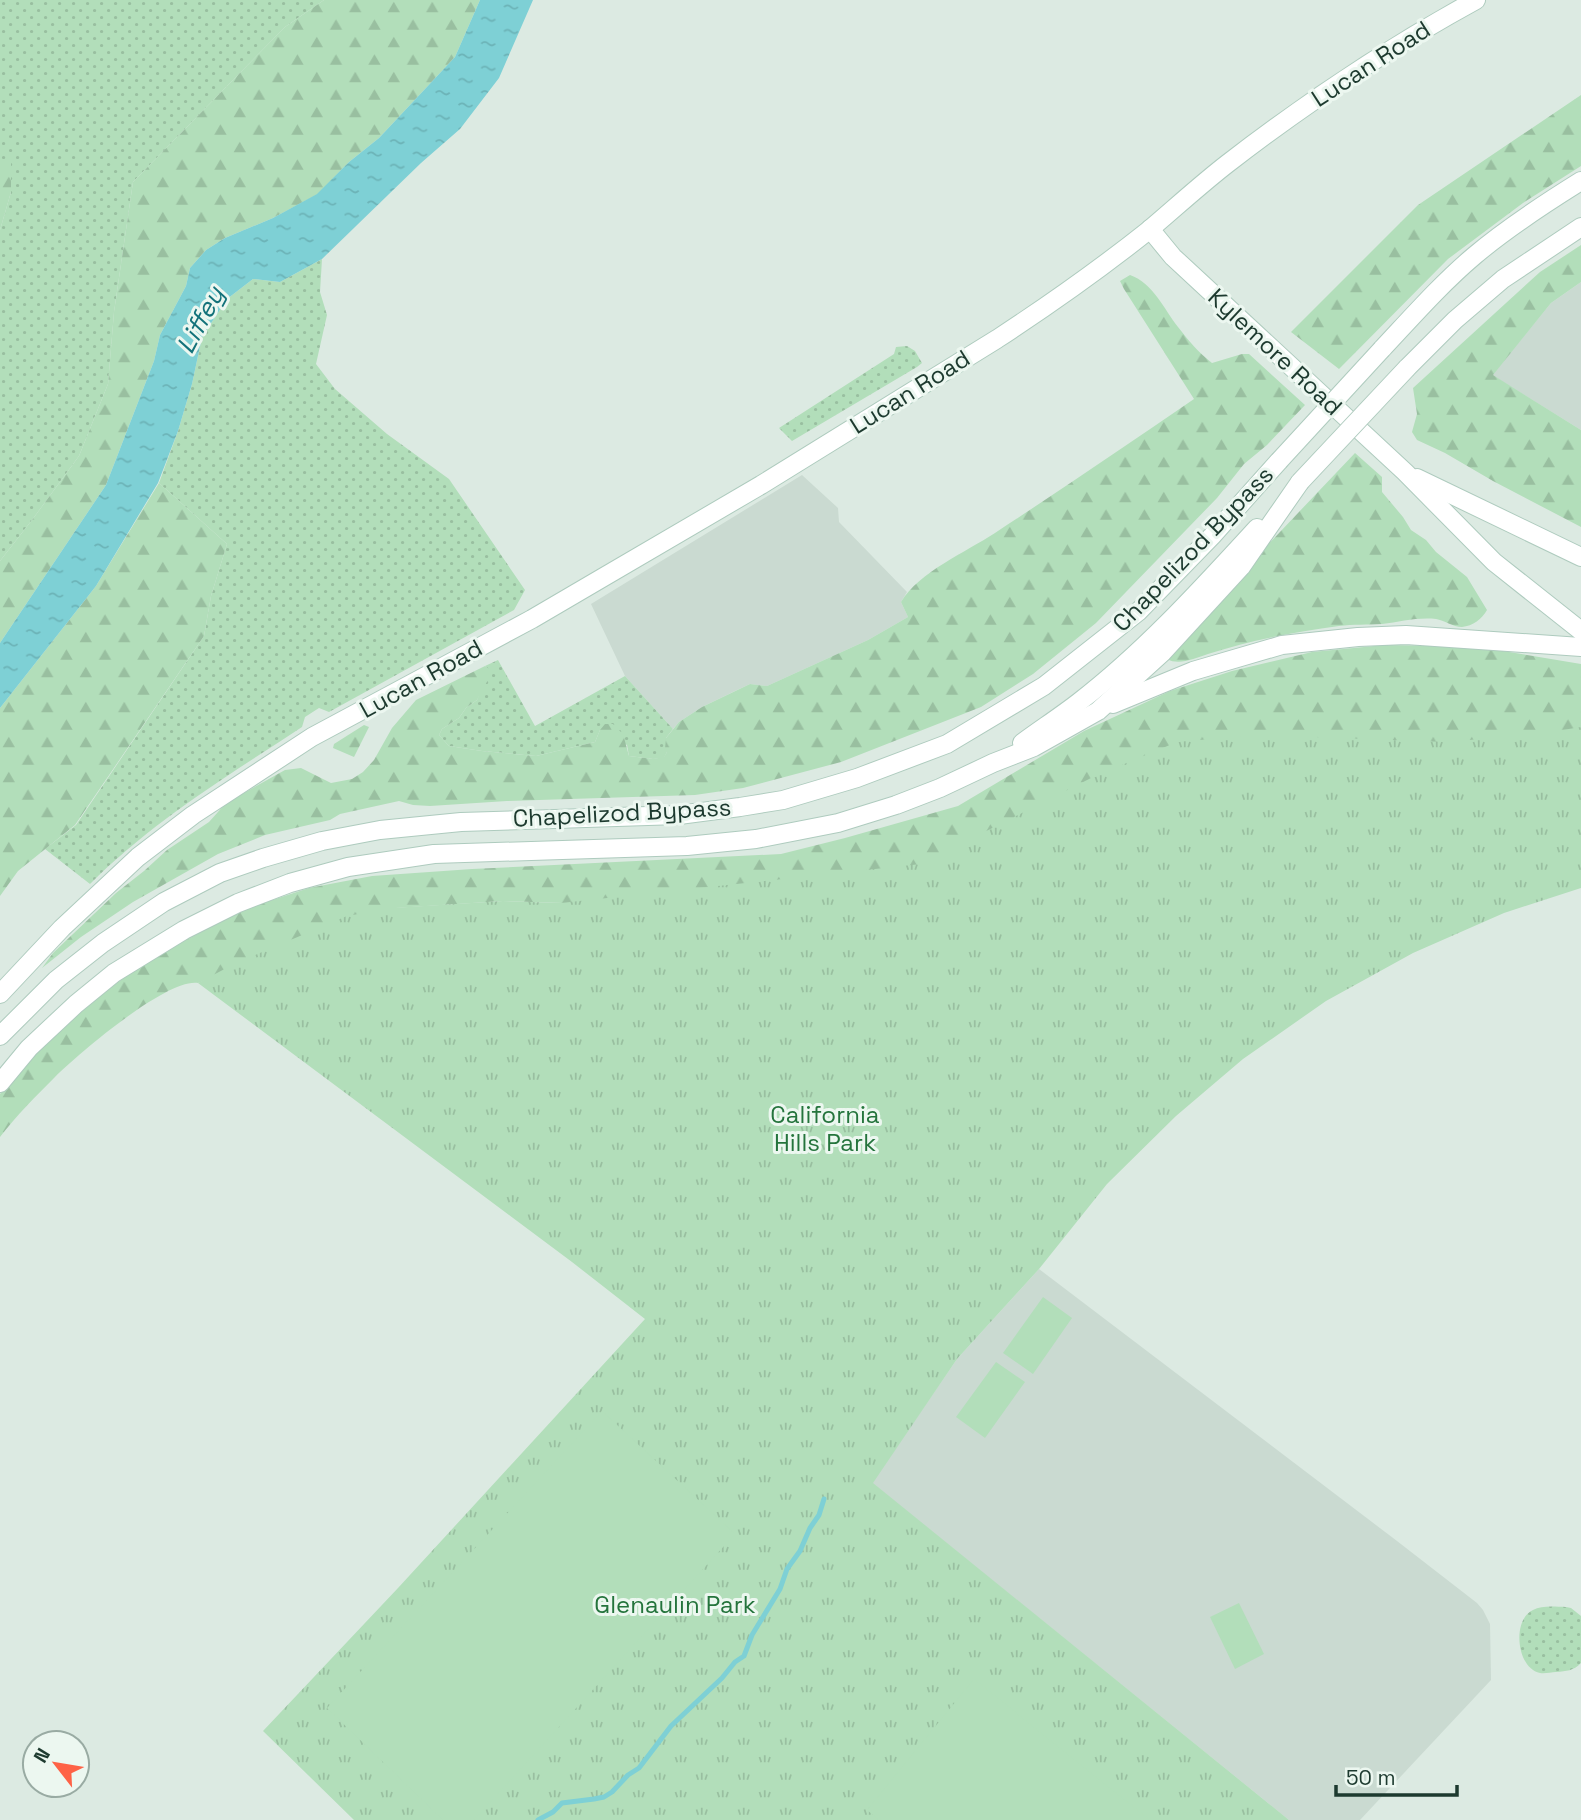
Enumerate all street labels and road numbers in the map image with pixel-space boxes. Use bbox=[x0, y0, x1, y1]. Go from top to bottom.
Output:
street label: Lucan Road bbox=[1305, 14, 1436, 114]
street label: Kylemore Road bbox=[1202, 281, 1349, 422]
street label: Lucan Road bbox=[844, 342, 975, 441]
street label: Chapelizod Bypass bbox=[1105, 459, 1280, 638]
street label: Lucan Road bbox=[354, 632, 488, 725]
street label: Chapelizod Bypass bbox=[512, 791, 732, 834]

